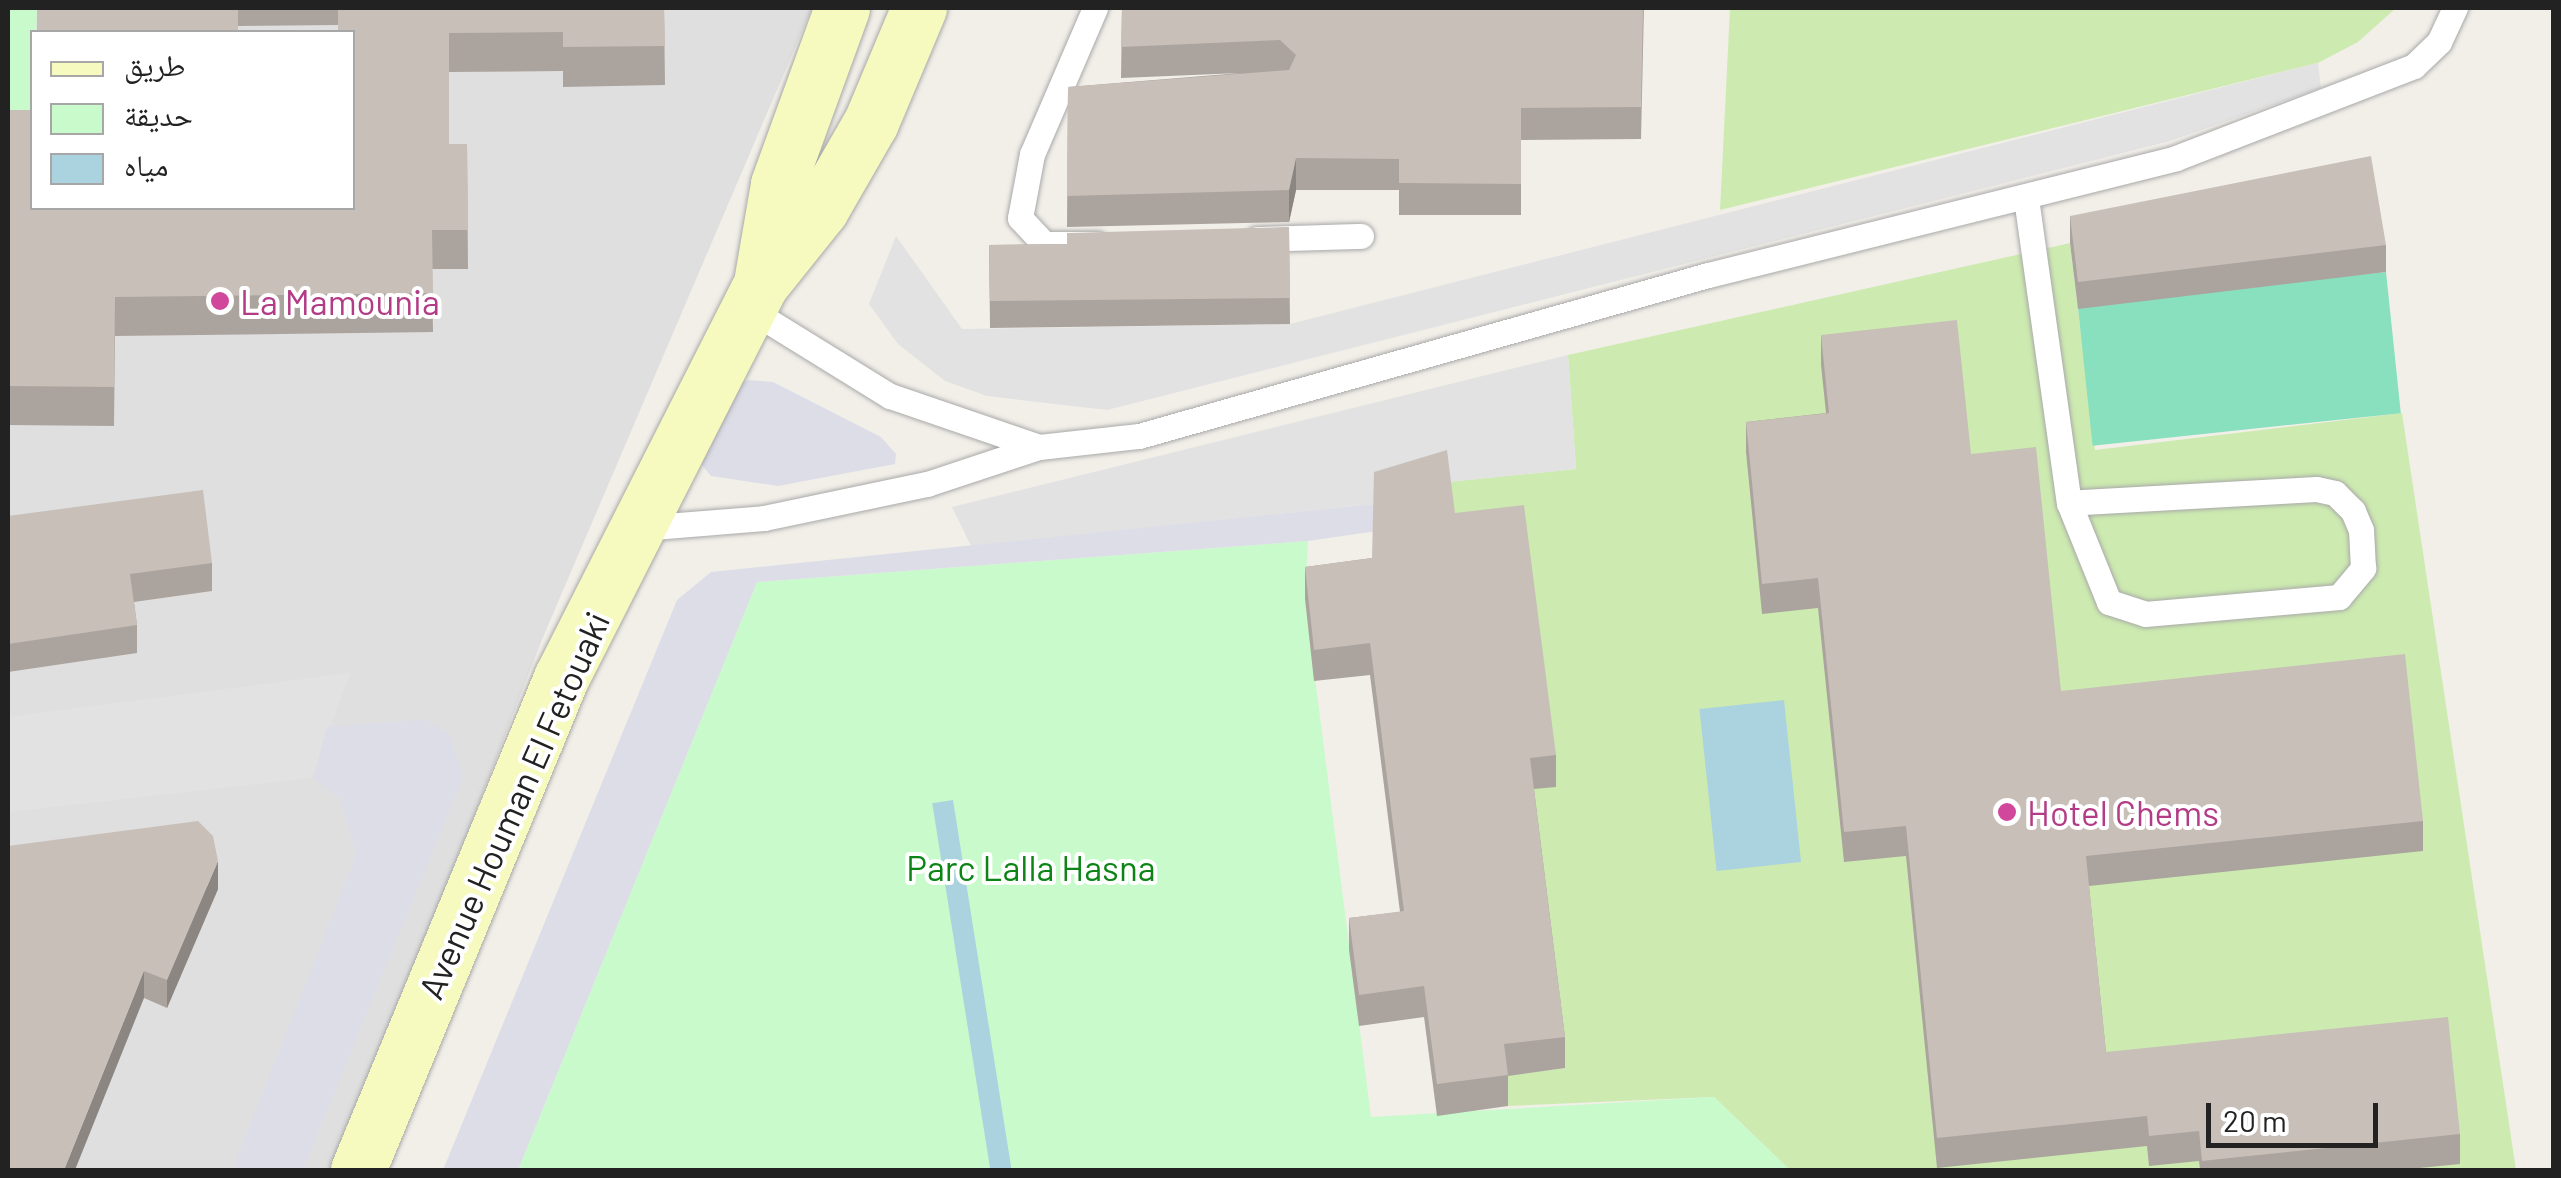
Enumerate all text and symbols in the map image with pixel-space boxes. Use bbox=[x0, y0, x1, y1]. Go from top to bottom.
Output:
legend bbox=[30, 30, 355, 210]
text: طريق bbox=[124, 46, 185, 82]
text: حديقة bbox=[124, 96, 193, 132]
text: مياه bbox=[124, 146, 168, 182]
place label: La Mamounia bbox=[240, 280, 440, 322]
marker: La Mamounia bbox=[209, 290, 231, 312]
street label: Avenue Houman El Fetouaki bbox=[409, 605, 617, 1005]
place label: Hotel Chems bbox=[2027, 791, 2219, 833]
marker: Hotel Chems bbox=[1996, 801, 2018, 823]
park label: Parc Lalla Hasna bbox=[906, 846, 1156, 888]
scale bar bbox=[2211, 1083, 2384, 1145]
text: 20 m bbox=[2223, 1102, 2287, 1138]

